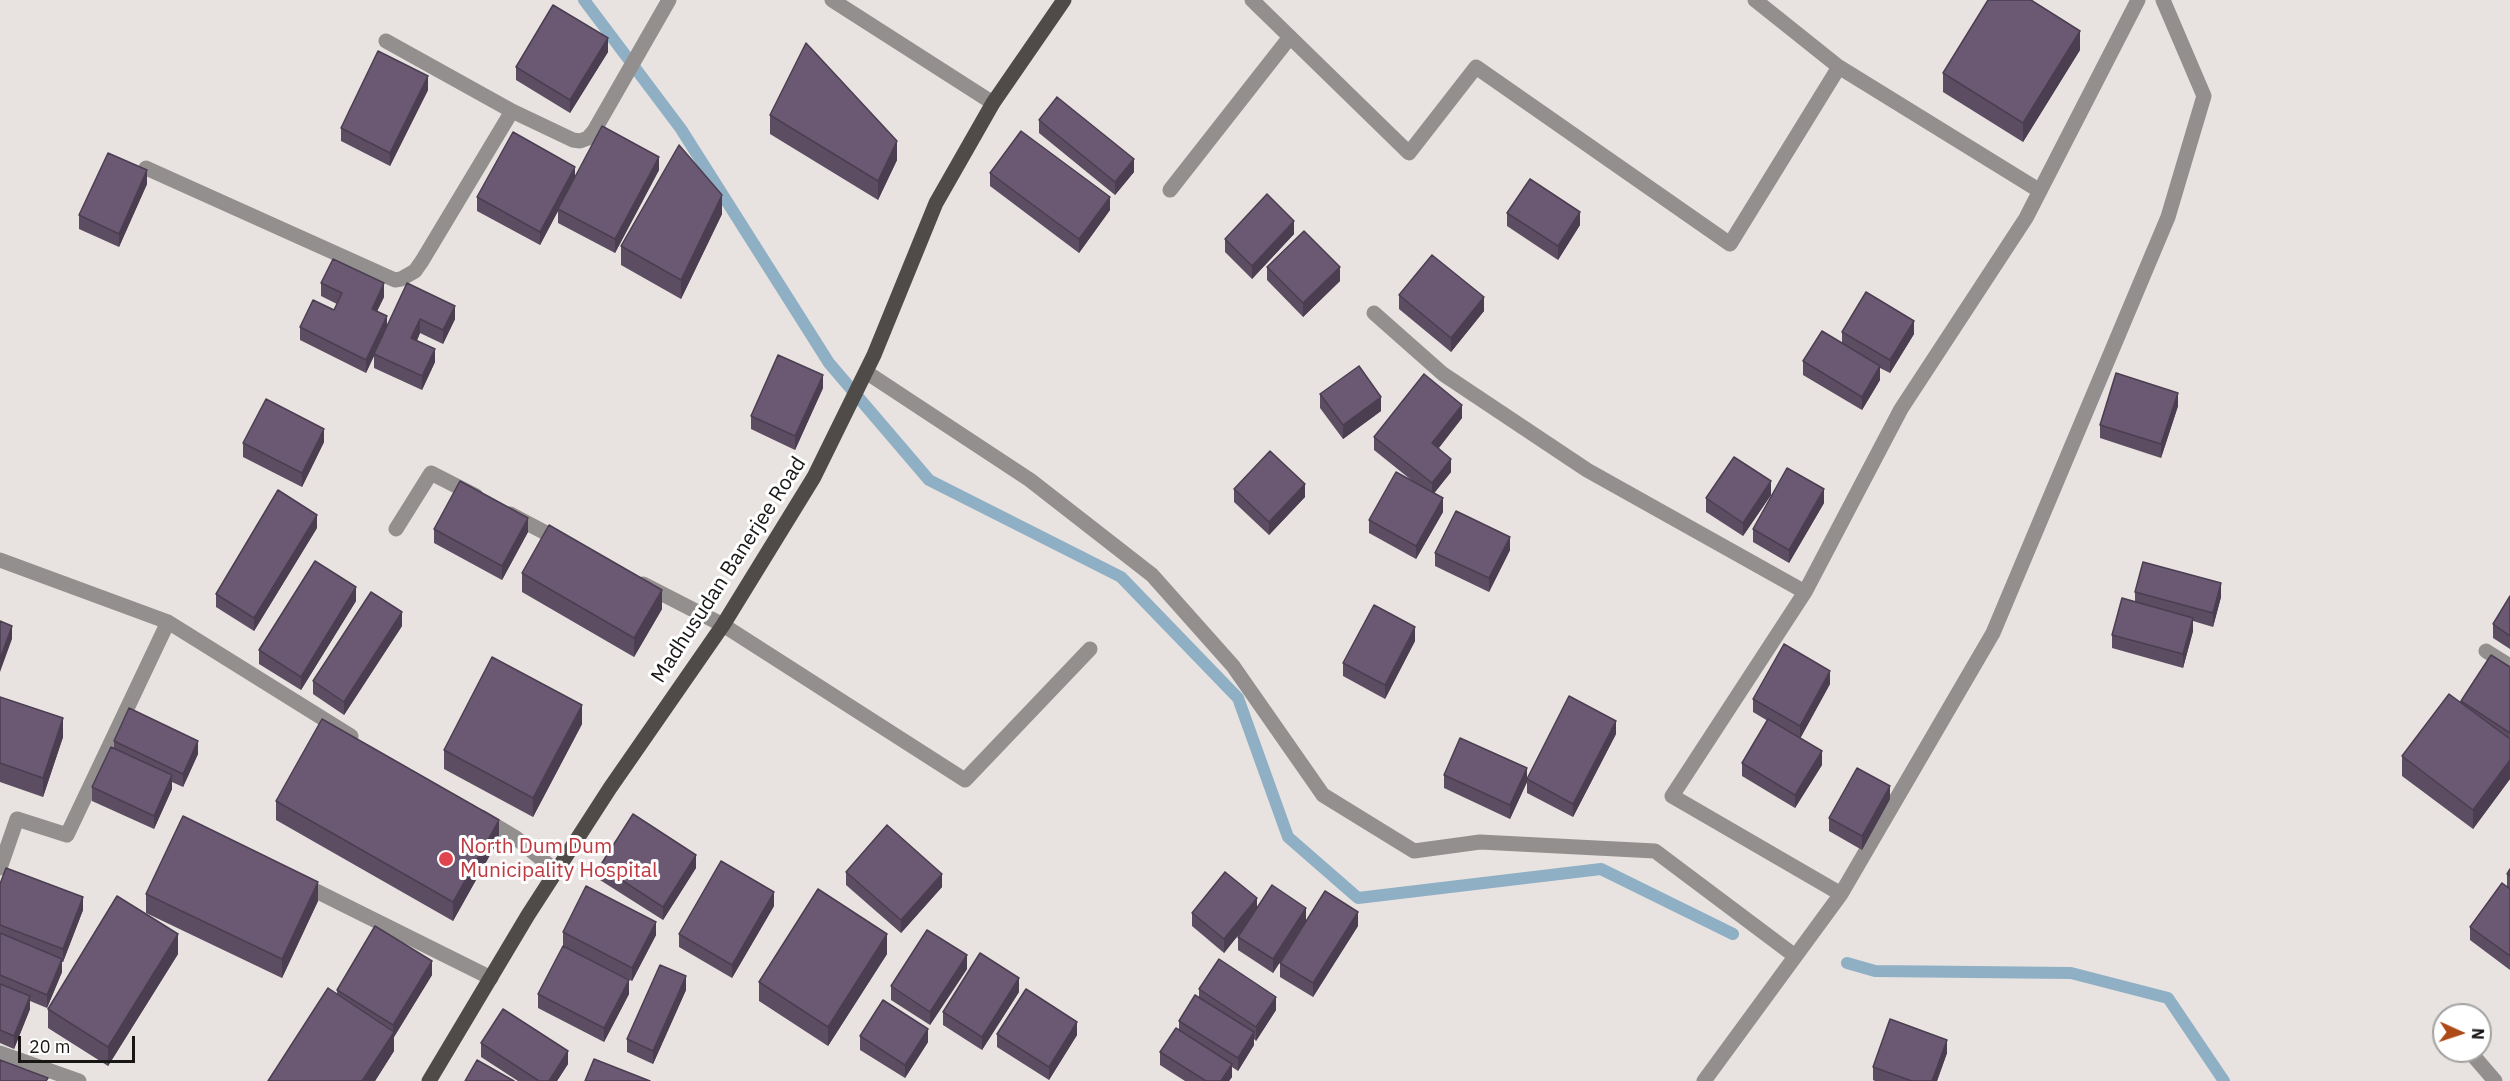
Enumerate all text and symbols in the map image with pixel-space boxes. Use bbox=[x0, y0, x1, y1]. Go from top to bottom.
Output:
street label: Madhusudan Banerjee Road bbox=[646, 452, 812, 688]
place label: North Dum Dum Municipality Hospital bbox=[460, 834, 658, 884]
marker: North Dum Dum Municipality Hospital bbox=[437, 850, 455, 868]
north arrow bbox=[2432, 1003, 2492, 1063]
scale bar bbox=[21, 1024, 138, 1062]
text: N bbox=[2468, 1028, 2488, 1040]
text: 20 m bbox=[29, 1035, 71, 1058]

